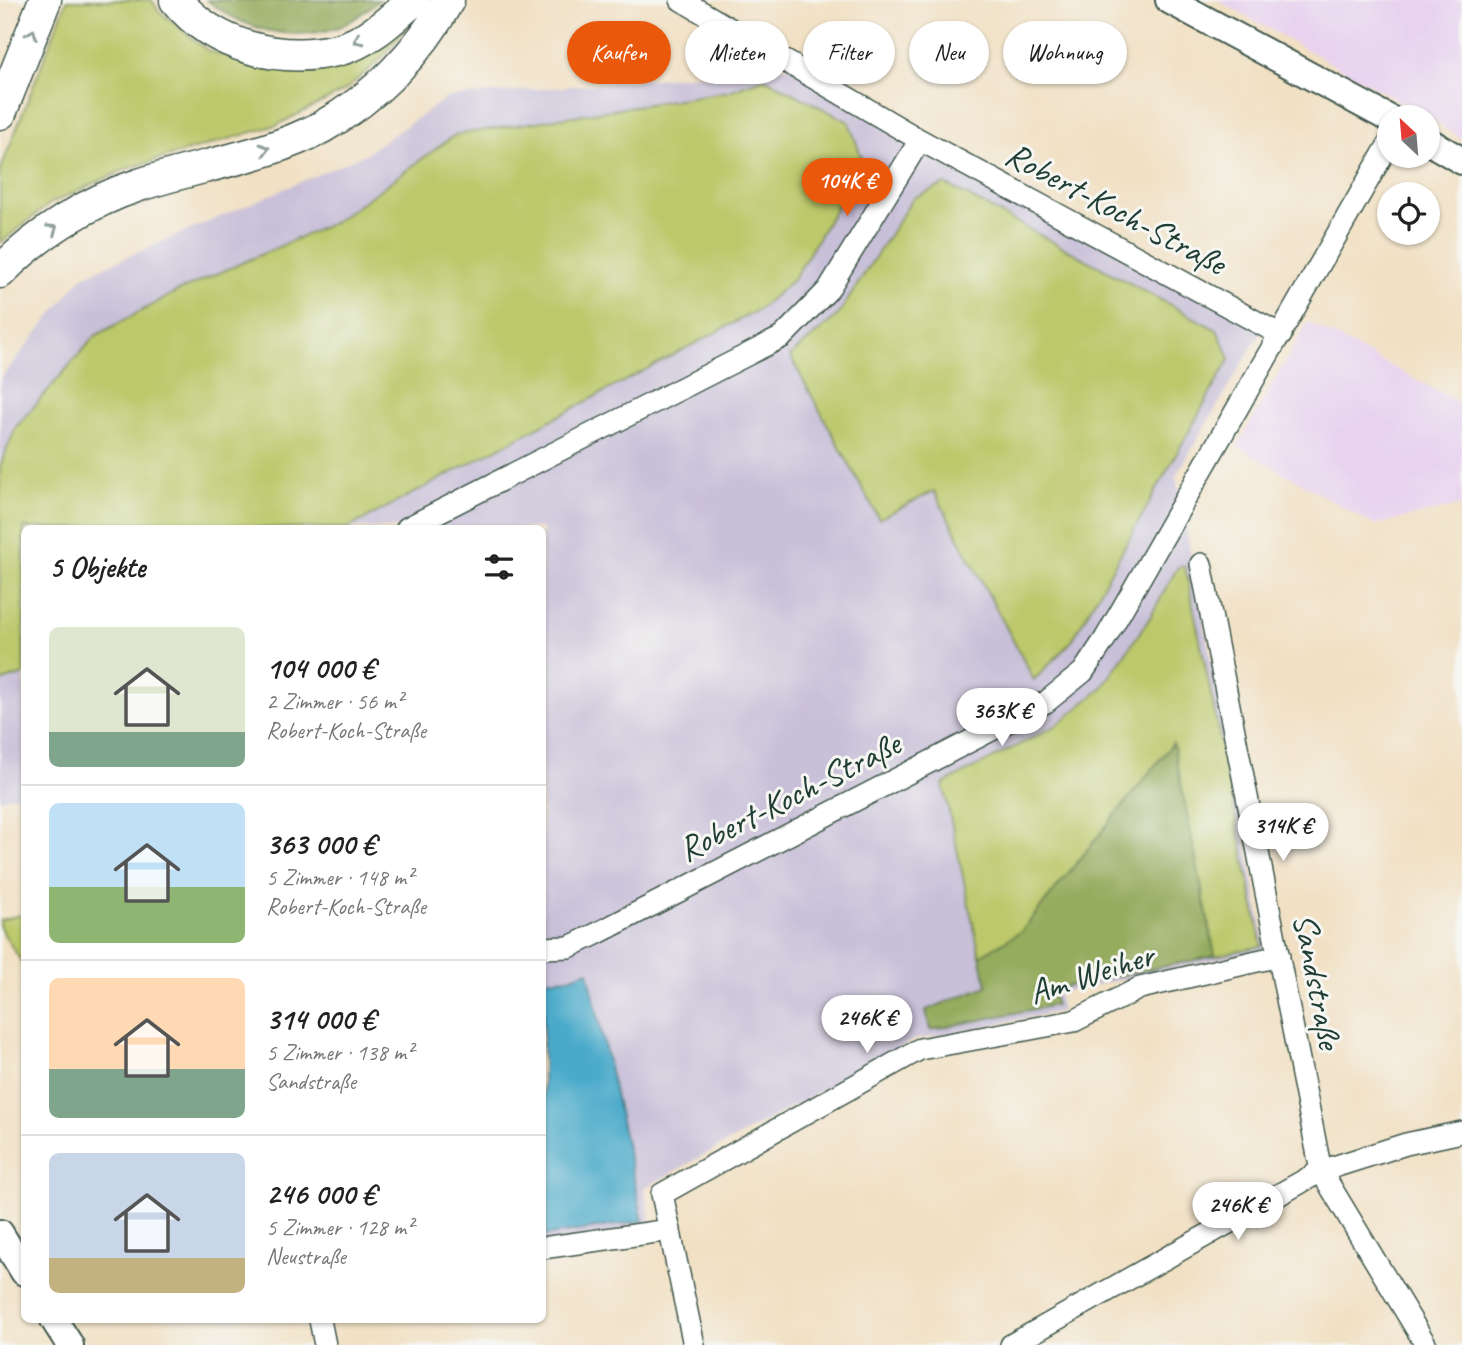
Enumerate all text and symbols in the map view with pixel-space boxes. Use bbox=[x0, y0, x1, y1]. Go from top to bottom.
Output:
chip: Kaufen bbox=[567, 21, 671, 84]
chip: Mieten bbox=[685, 21, 789, 84]
chip: Filter bbox=[803, 21, 895, 84]
chip: Neu bbox=[909, 21, 989, 84]
chip: Wohnung bbox=[1003, 21, 1127, 84]
one-way arrow bbox=[23, 28, 37, 40]
one-way arrow bbox=[353, 32, 365, 46]
north arrow bbox=[1377, 105, 1440, 168]
map controls bbox=[1377, 105, 1440, 245]
street label: Robert-Koch-Straße bbox=[998, 131, 1236, 287]
one-way arrow bbox=[258, 143, 270, 158]
pin: 104K € bbox=[790, 158, 904, 218]
text: 104K € bbox=[818, 166, 876, 195]
button: locate bbox=[1377, 182, 1440, 245]
one-way arrow bbox=[45, 225, 58, 237]
text: 5 Objekte bbox=[49, 548, 145, 586]
icon: filters bbox=[480, 548, 518, 586]
text: 104 000 € bbox=[266, 649, 375, 687]
icon: home bbox=[105, 655, 189, 739]
text: 2 Zimmer · 56 m² bbox=[266, 687, 403, 716]
pin: 363K € bbox=[945, 688, 1059, 748]
text: 363K € bbox=[972, 696, 1032, 725]
text: Robert-Koch-Straße bbox=[266, 716, 426, 745]
street label: Robert-Koch-Straße bbox=[671, 720, 910, 872]
pin: 314K € bbox=[1226, 804, 1340, 863]
text: 314K € bbox=[1254, 811, 1312, 840]
text: 363 000 € bbox=[266, 825, 376, 863]
icon: home bbox=[105, 831, 189, 915]
text: 5 Zimmer · 148 m² bbox=[266, 863, 413, 892]
text: Robert-Koch-Straße bbox=[266, 892, 426, 921]
street label: Sandstraße bbox=[1282, 910, 1353, 1055]
street label: Am Weiher bbox=[1023, 931, 1162, 1015]
pin: 246K € bbox=[810, 996, 924, 1055]
text: 314 000 € bbox=[266, 1000, 375, 1038]
text: 246K € bbox=[837, 1003, 897, 1032]
icon: home bbox=[105, 1006, 189, 1090]
text: 5 Zimmer · 138 m² bbox=[266, 1038, 413, 1067]
text: Sandstraße bbox=[266, 1067, 356, 1096]
text: 246 000 € bbox=[266, 1175, 376, 1213]
icon: home bbox=[105, 1181, 189, 1265]
pin: 246K € bbox=[1181, 1182, 1295, 1242]
text: 246K € bbox=[1208, 1190, 1268, 1219]
text: 5 Zimmer · 128 m² bbox=[266, 1213, 413, 1242]
text: Neustraße bbox=[266, 1242, 346, 1271]

